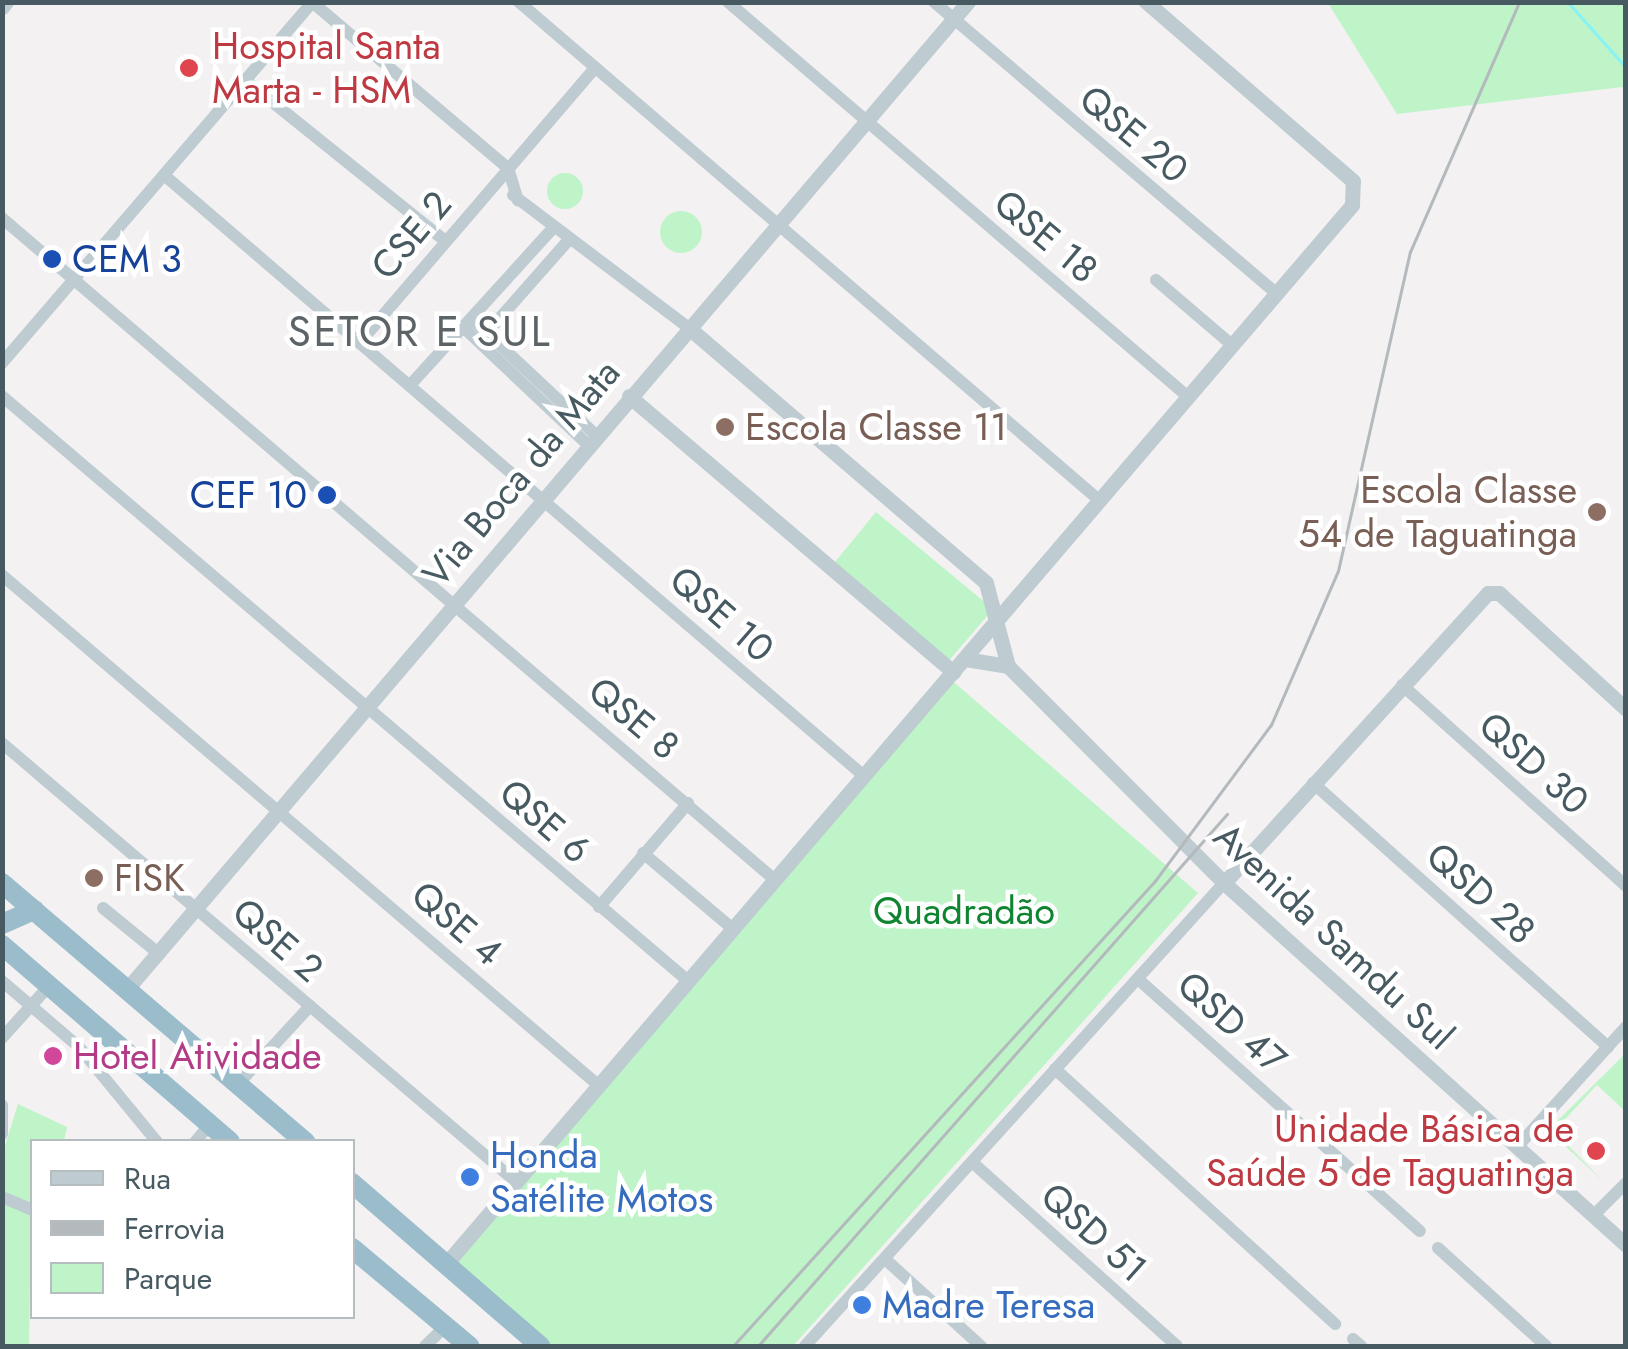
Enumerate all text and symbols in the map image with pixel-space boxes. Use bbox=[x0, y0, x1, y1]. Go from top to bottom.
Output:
place label: Hospital Santa Marta - HSM bbox=[212, 23, 441, 112]
marker: Hospital Santa Marta - HSM bbox=[176, 55, 202, 81]
street label: QSE 20 bbox=[1070, 76, 1198, 192]
street label: QSE 18 bbox=[985, 180, 1107, 292]
street label: CSE 2 bbox=[361, 182, 461, 288]
place label: CEM 3 bbox=[72, 236, 182, 282]
marker: CEM 3 bbox=[41, 248, 63, 270]
district label: SETOR E SUL bbox=[288, 307, 552, 357]
street label: Via Boca da Mata bbox=[413, 350, 629, 596]
place label: Escola Classe 11 bbox=[745, 404, 1007, 450]
marker: Escola Classe 11 bbox=[714, 416, 736, 438]
place label: Escola Classe 54 de Taguatinga bbox=[1298, 467, 1577, 556]
place label: CEF 10 bbox=[190, 472, 307, 518]
marker: CEF 10 bbox=[316, 484, 338, 506]
marker: Escola Classe 54 de Taguatinga bbox=[1586, 501, 1608, 523]
street label: QSE 10 bbox=[661, 556, 783, 672]
street label: QSE 8 bbox=[580, 667, 688, 769]
street label: QSD 30 bbox=[1470, 702, 1598, 824]
street label: QSE 6 bbox=[490, 769, 600, 873]
street label: Avenida Samdu Sul bbox=[1205, 813, 1463, 1059]
street label: QSD 28 bbox=[1417, 832, 1545, 954]
place label: FISK bbox=[114, 855, 185, 901]
marker: FISK bbox=[83, 867, 105, 889]
street label: QSE 4 bbox=[402, 871, 512, 975]
street label: QSE 2 bbox=[224, 888, 332, 992]
park label: Quadradão bbox=[873, 888, 1055, 934]
street label: QSD 47 bbox=[1168, 961, 1296, 1083]
place label: Hotel Atividade bbox=[73, 1033, 322, 1079]
marker: Hotel Atividade bbox=[42, 1045, 64, 1067]
place label: Unidade Básica de Saúde 5 de Taguatinga bbox=[1206, 1106, 1574, 1196]
place label: Honda Satélite Motos bbox=[490, 1132, 713, 1222]
marker: Unidade Básica de Saúde 5 de Taguatinga bbox=[1583, 1138, 1609, 1164]
legend bbox=[30, 1139, 355, 1319]
text: Rua bbox=[124, 1157, 171, 1200]
marker: Honda Satélite Motos bbox=[459, 1166, 481, 1188]
street label: QSD 51 bbox=[1032, 1173, 1156, 1291]
text: Ferrovia bbox=[124, 1207, 225, 1250]
text: Parque bbox=[124, 1257, 212, 1300]
place label: Madre Teresa bbox=[882, 1282, 1095, 1328]
marker: Madre Teresa bbox=[851, 1294, 873, 1316]

